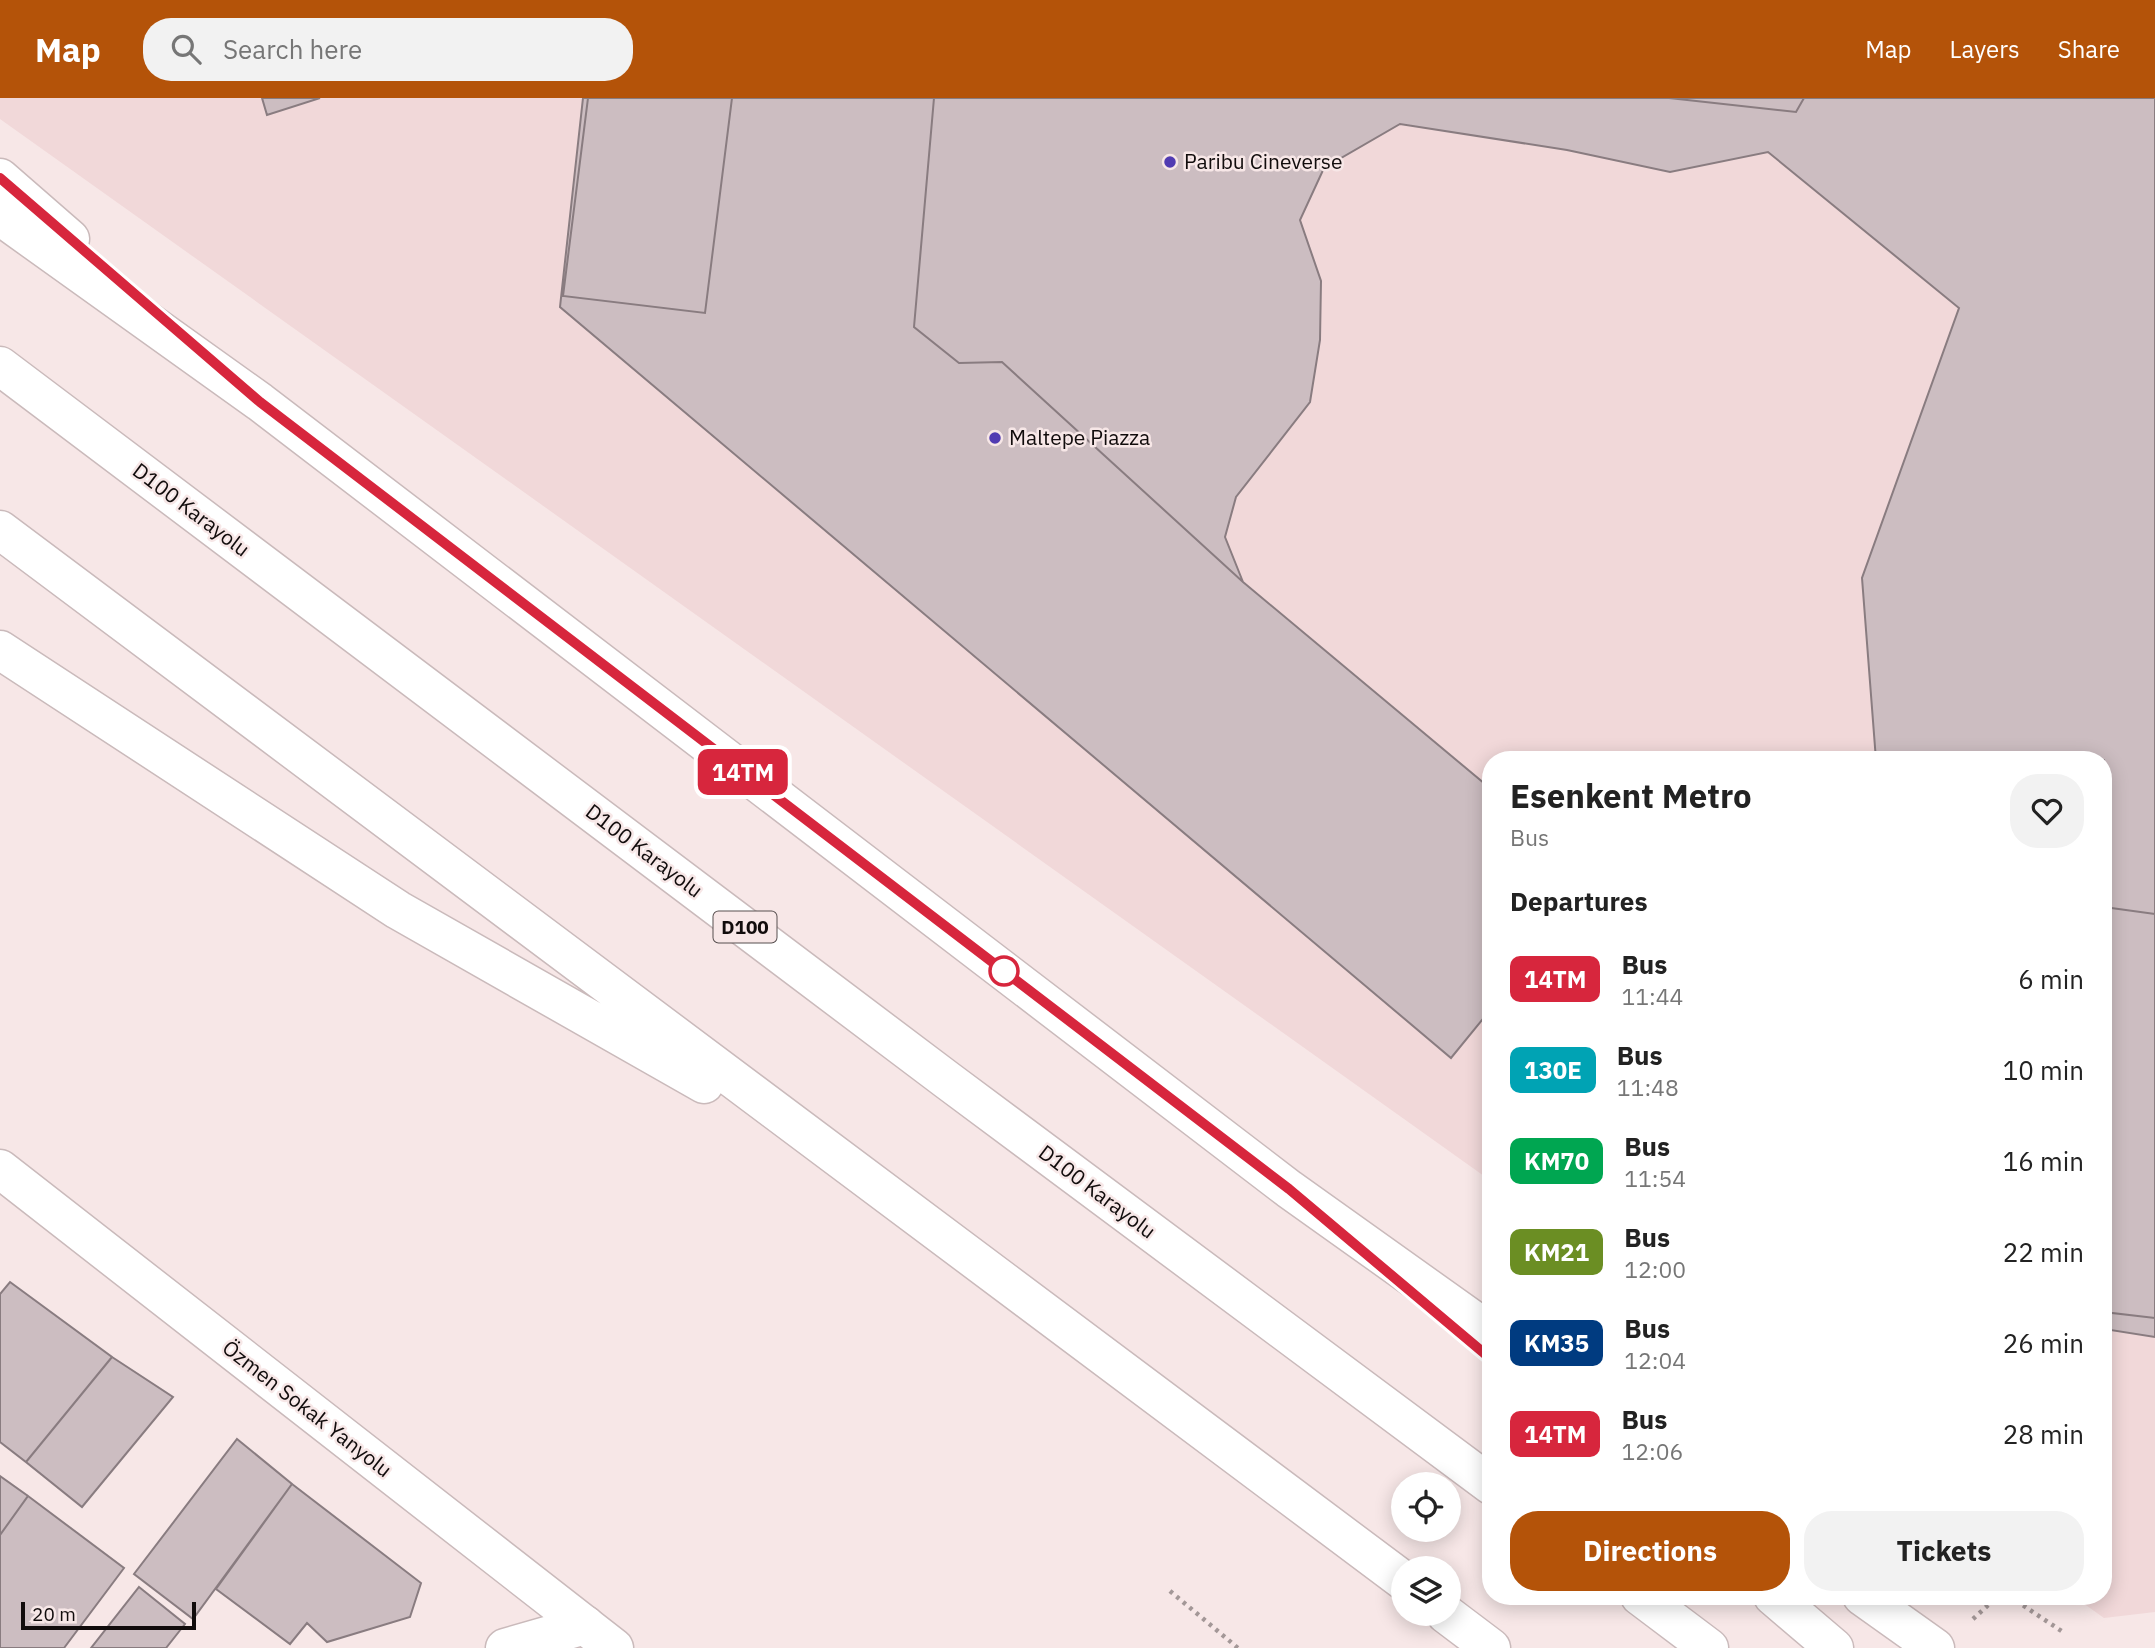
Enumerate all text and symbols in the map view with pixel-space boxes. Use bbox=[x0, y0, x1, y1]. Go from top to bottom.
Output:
search box bbox=[143, 18, 633, 81]
text: Map bbox=[35, 28, 101, 71]
icon: search bbox=[167, 30, 205, 68]
text: Search here bbox=[223, 32, 362, 66]
text: Map bbox=[1865, 33, 1912, 65]
text: Layers bbox=[1950, 33, 2020, 65]
text: Share bbox=[2058, 33, 2120, 65]
place label: Paribu Cineverse bbox=[1184, 147, 1343, 175]
marker: Paribu Cineverse bbox=[1162, 154, 1178, 170]
place label: Maltepe Piazza bbox=[1009, 423, 1150, 451]
marker: Maltepe Piazza bbox=[987, 430, 1003, 446]
street label: D100 Karayolu bbox=[127, 456, 256, 562]
line badge: 14TM bbox=[694, 749, 792, 795]
text: 14TM bbox=[712, 756, 774, 788]
text: Esenkent Metro bbox=[1510, 774, 1752, 817]
button: heart bbox=[2010, 774, 2084, 848]
street label: D100 Karayolu bbox=[580, 797, 709, 903]
text: Bus bbox=[1510, 822, 1549, 852]
text: Departures bbox=[1510, 884, 1648, 918]
road number: D100 bbox=[714, 912, 776, 942]
text: Bus bbox=[1621, 947, 1667, 981]
unlabelled marker bbox=[989, 956, 1019, 986]
text: 6 min bbox=[2018, 962, 2084, 996]
text: 14TM bbox=[1524, 963, 1586, 995]
text: 11:44 bbox=[1621, 981, 1683, 1011]
text: Bus bbox=[1617, 1038, 1663, 1072]
text: 10 min bbox=[2003, 1053, 2084, 1087]
text: 130E bbox=[1524, 1054, 1582, 1086]
text: 11:48 bbox=[1617, 1072, 1679, 1102]
text: Bus bbox=[1624, 1129, 1670, 1163]
street label: D100 Karayolu bbox=[1033, 1138, 1162, 1244]
text: 16 min bbox=[2003, 1144, 2084, 1178]
text: KM70 bbox=[1524, 1145, 1589, 1177]
text: 11:54 bbox=[1624, 1163, 1686, 1193]
text: Bus bbox=[1624, 1220, 1670, 1254]
text: 22 min bbox=[2003, 1235, 2084, 1269]
text: KM21 bbox=[1524, 1236, 1589, 1268]
text: 12:00 bbox=[1624, 1254, 1686, 1284]
text: Bus bbox=[1624, 1311, 1670, 1345]
text: 26 min bbox=[2003, 1326, 2084, 1360]
text: KM35 bbox=[1524, 1327, 1589, 1359]
street label: Özmen Sokak Yanyolu bbox=[217, 1333, 398, 1483]
text: 12:04 bbox=[1624, 1345, 1686, 1375]
text: Bus bbox=[1621, 1402, 1667, 1436]
text: 28 min bbox=[2003, 1417, 2084, 1451]
text: 14TM bbox=[1524, 1418, 1586, 1450]
text: 12:06 bbox=[1621, 1436, 1683, 1466]
map controls bbox=[1391, 1472, 1461, 1626]
button: locate bbox=[1391, 1472, 1461, 1542]
button: Directions bbox=[1510, 1511, 1790, 1591]
button: Tickets bbox=[1804, 1511, 2084, 1591]
button: layers bbox=[1391, 1556, 1461, 1626]
scale bar bbox=[21, 1599, 196, 1631]
text: 20 m bbox=[32, 1602, 76, 1626]

